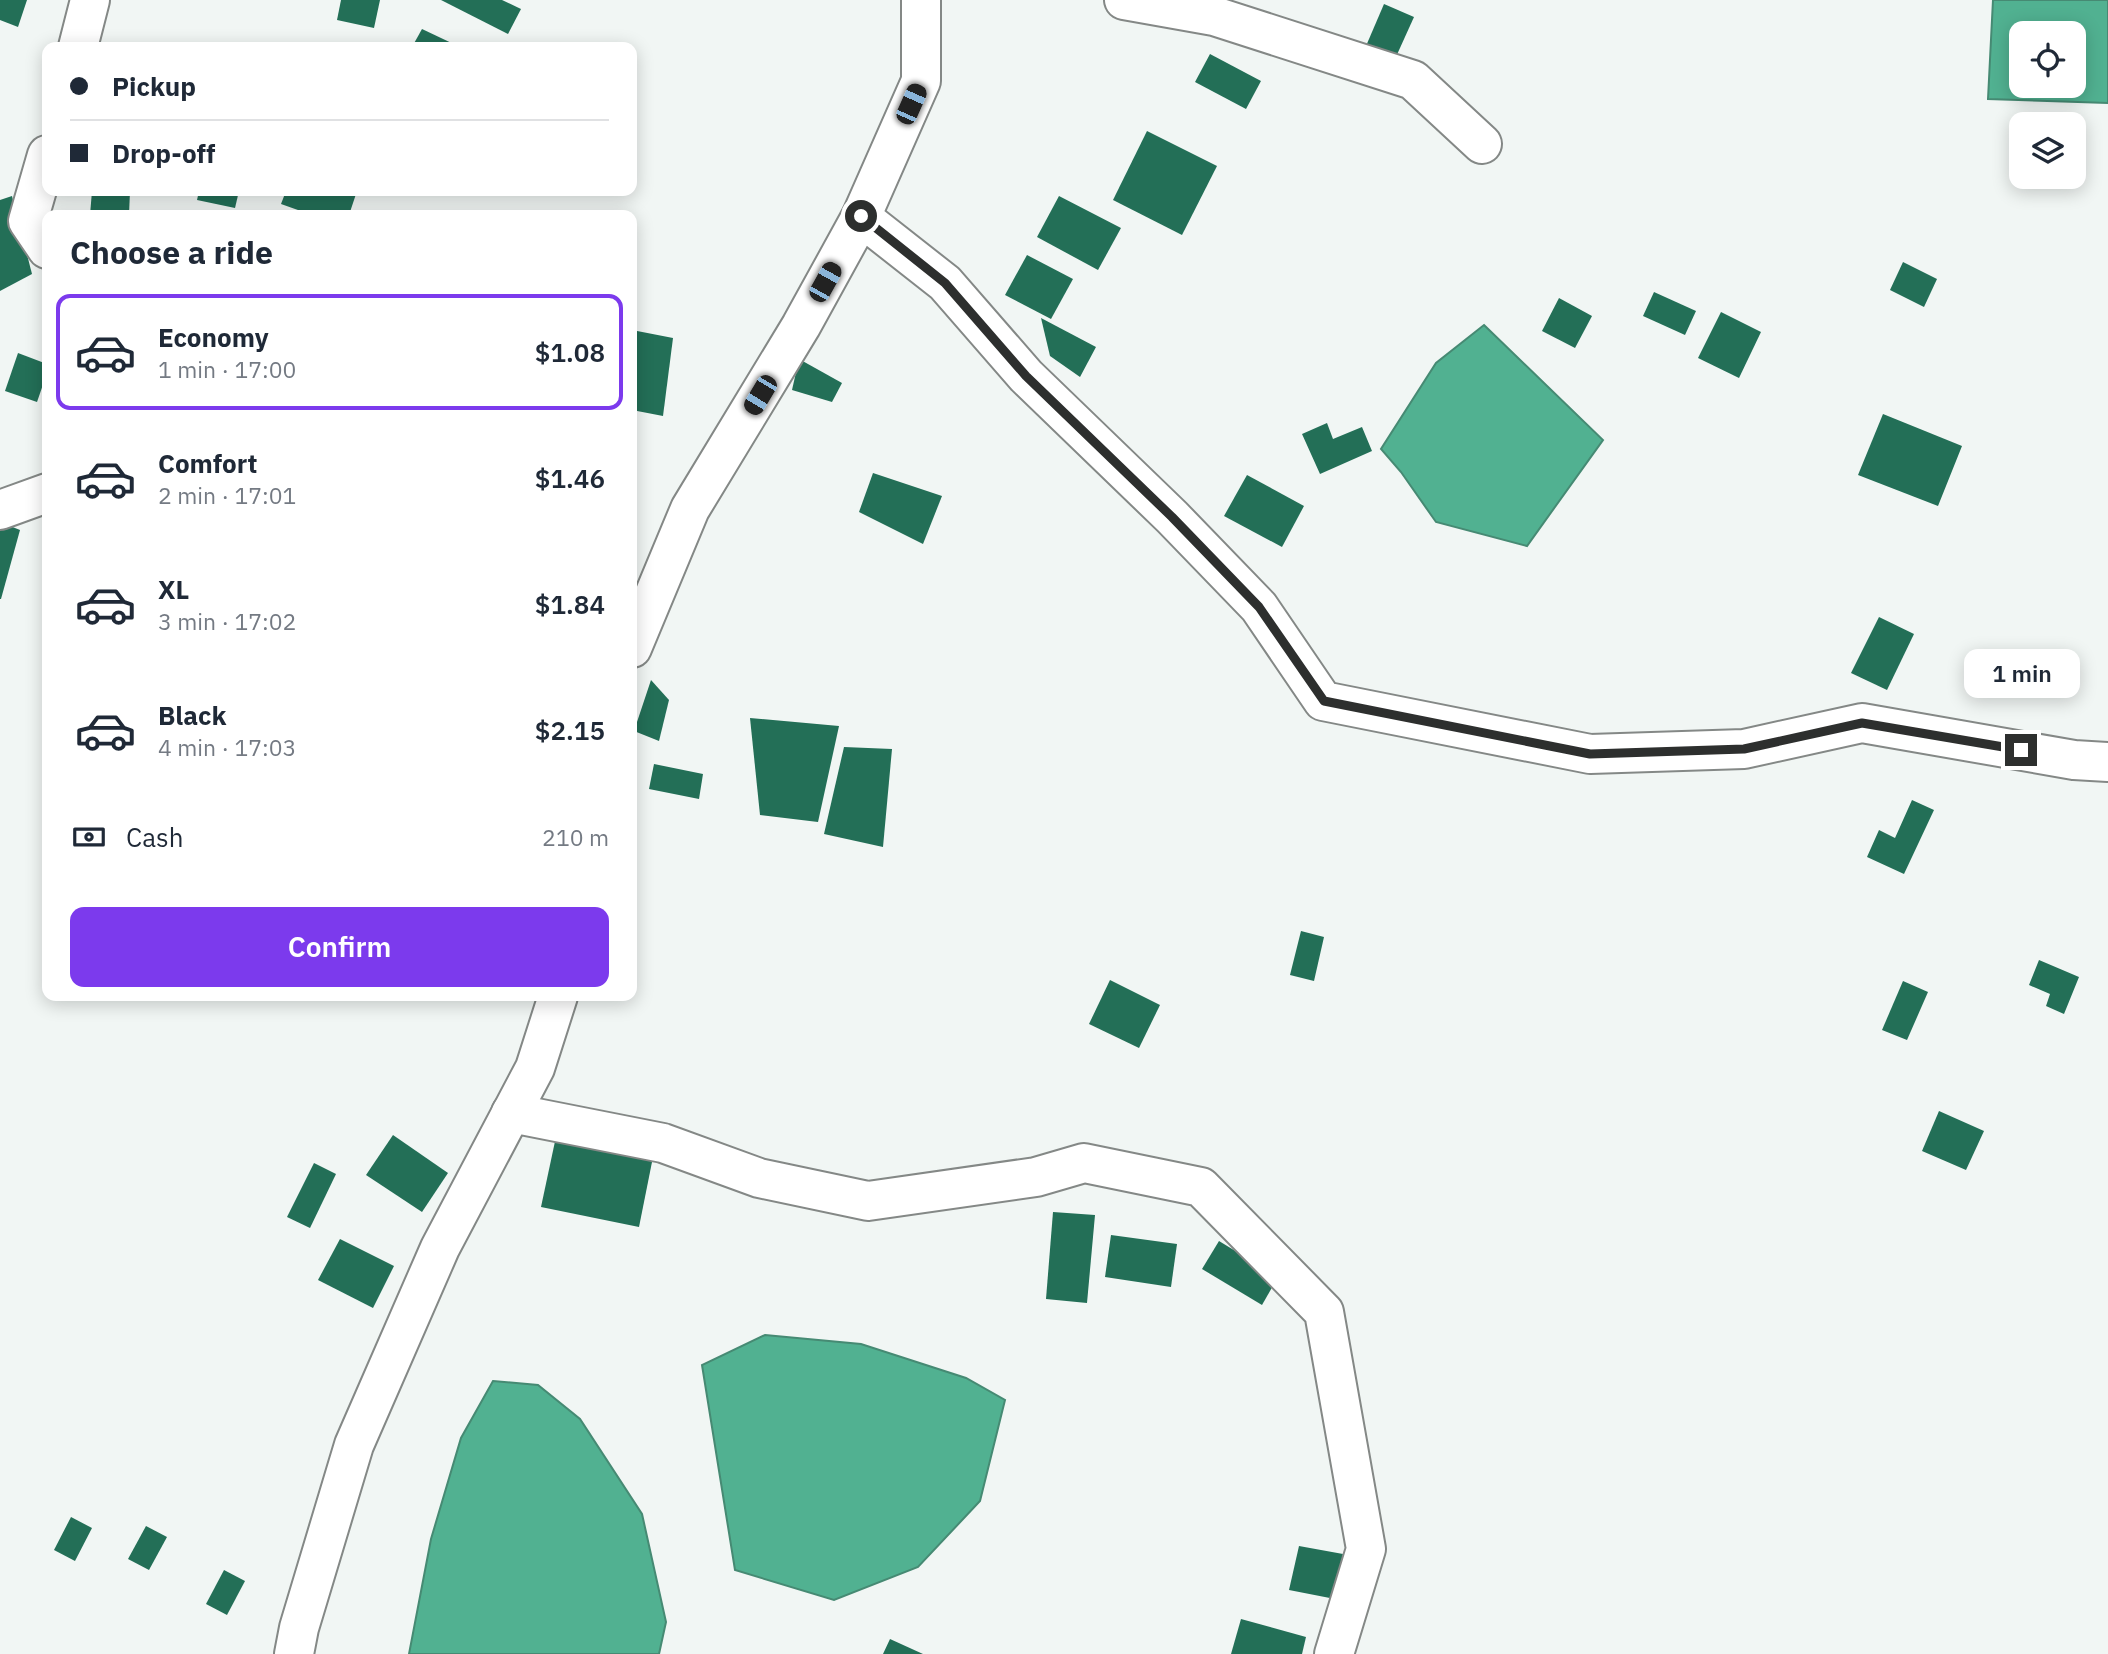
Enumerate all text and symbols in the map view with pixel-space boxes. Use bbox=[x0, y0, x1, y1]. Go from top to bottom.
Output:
map controls bbox=[2009, 21, 2086, 189]
button: locate bbox=[2009, 21, 2086, 98]
text: Pickup bbox=[112, 69, 196, 103]
car bbox=[893, 81, 930, 127]
button: layers bbox=[2009, 112, 2086, 189]
text: Drop-off bbox=[112, 136, 215, 170]
route start bbox=[845, 200, 877, 232]
text: Choose a ride bbox=[70, 231, 273, 273]
car bbox=[806, 259, 845, 305]
text: Economy bbox=[158, 320, 269, 354]
icon: car bbox=[74, 321, 137, 384]
text: $1.08 bbox=[535, 335, 605, 369]
text: 1 min · 17:00 bbox=[158, 354, 296, 384]
car bbox=[741, 372, 780, 418]
text: Comfort bbox=[158, 446, 257, 480]
icon: car bbox=[74, 447, 137, 510]
text: $1.46 bbox=[535, 461, 605, 495]
text: 2 min · 17:01 bbox=[158, 480, 296, 510]
text: XL bbox=[158, 572, 189, 606]
icon: car bbox=[74, 573, 137, 636]
text: $1.84 bbox=[535, 587, 605, 621]
text: 3 min · 17:02 bbox=[158, 606, 296, 636]
callout: 1 min bbox=[1963, 648, 2079, 698]
text: 1 min bbox=[1992, 658, 2052, 688]
text: Black bbox=[158, 698, 226, 732]
icon: car bbox=[74, 699, 137, 762]
text: $2.15 bbox=[535, 713, 605, 747]
text: 4 min · 17:03 bbox=[158, 732, 296, 762]
route end bbox=[2005, 734, 2037, 766]
icon: cash bbox=[70, 818, 108, 856]
text: Cash bbox=[126, 820, 183, 854]
text: 210 m bbox=[542, 822, 609, 852]
button: Confirm bbox=[70, 907, 609, 987]

